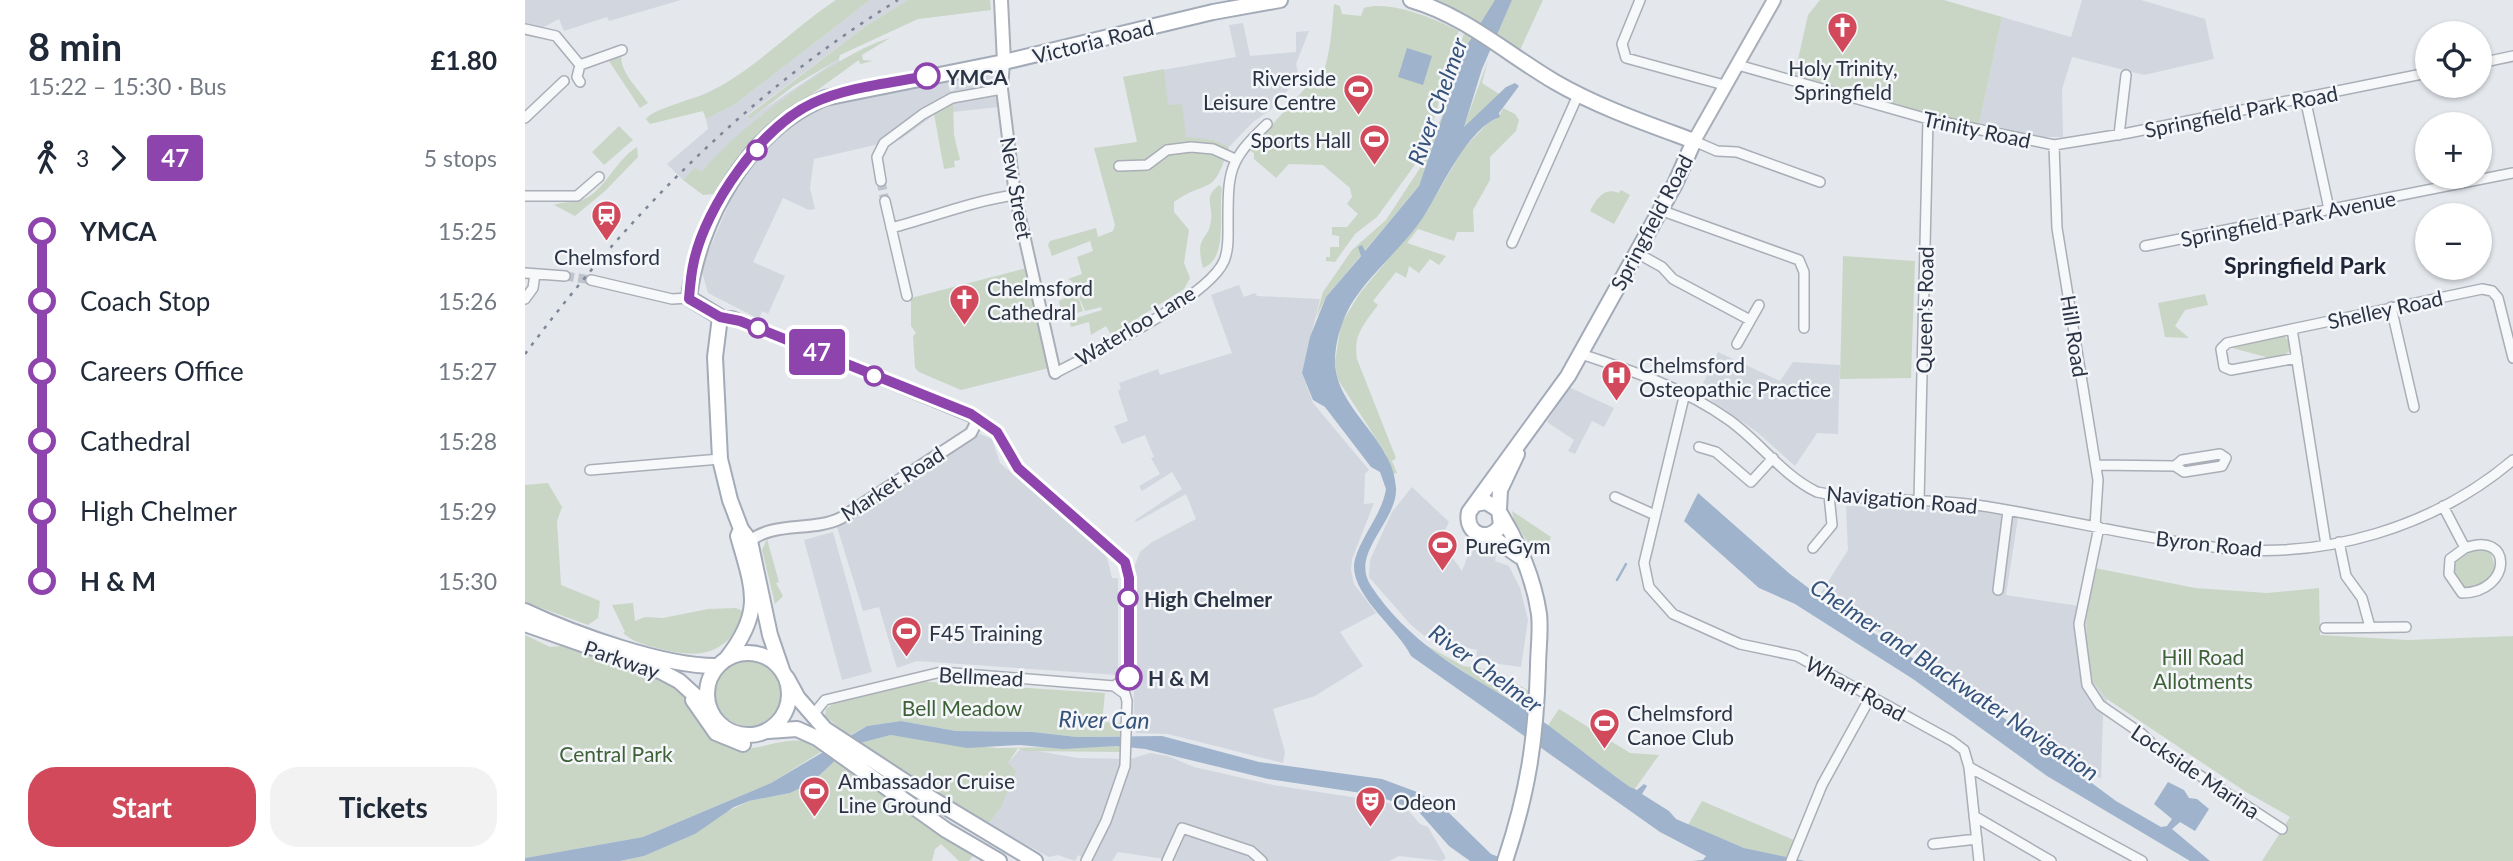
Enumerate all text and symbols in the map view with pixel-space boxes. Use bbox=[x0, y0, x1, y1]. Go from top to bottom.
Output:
church icon: Holy Trinity, Springfield bbox=[1826, 10, 1860, 54]
street label: Victoria Road bbox=[1030, 14, 1156, 68]
map controls bbox=[2415, 21, 2492, 280]
button: locate bbox=[2415, 21, 2492, 98]
text: 8 min bbox=[28, 23, 122, 69]
water label: River Chelmer bbox=[1401, 33, 1473, 168]
text: £1.80 bbox=[431, 44, 497, 76]
place label: Holy Trinity, Springfield bbox=[1788, 55, 1898, 104]
marker: YMCA bbox=[914, 63, 940, 89]
place label: YMCA bbox=[945, 64, 1008, 89]
place label: Riverside Leisure Centre bbox=[1203, 65, 1336, 114]
text: 15:22 – 15:30 · Bus bbox=[28, 72, 227, 100]
sports icon: Riverside Leisure Centre bbox=[1342, 72, 1376, 116]
street label: Springfield Park Road bbox=[2142, 80, 2340, 142]
street label: Trinity Road bbox=[1921, 105, 2033, 153]
button: + bbox=[2415, 112, 2492, 189]
sports icon: Sports Hall bbox=[1357, 122, 1391, 166]
place label: Sports Hall bbox=[1250, 127, 1351, 152]
street label: New Street bbox=[996, 135, 1038, 242]
icon: walk bbox=[28, 139, 66, 177]
icon: forward bbox=[99, 139, 137, 177]
unlabelled marker bbox=[747, 140, 767, 160]
text: 47 bbox=[161, 143, 189, 172]
text: 3 bbox=[76, 144, 89, 172]
text: 5 stops bbox=[424, 144, 497, 172]
street label: Springfield Road bbox=[1605, 150, 1697, 294]
street label: Springfield Park Avenue bbox=[2178, 185, 2398, 251]
station icon: Chelmsford bbox=[590, 199, 624, 243]
button: − bbox=[2415, 203, 2492, 280]
text: YMCA bbox=[80, 215, 157, 247]
text: 15:25 bbox=[438, 217, 497, 245]
place label: Chelmsford bbox=[554, 244, 660, 269]
street label: Queen's Road bbox=[1910, 246, 1938, 374]
district label: Springfield Park bbox=[2224, 251, 2387, 279]
place label: Chelmsford Cathedral bbox=[987, 275, 1093, 324]
street label: Waterloo Lane bbox=[1071, 279, 1199, 371]
church icon: Chelmsford Cathedral bbox=[947, 282, 981, 326]
text: Coach Stop bbox=[80, 285, 210, 317]
street label: Shelley Road bbox=[2325, 285, 2445, 333]
text: 15:26 bbox=[438, 287, 497, 315]
street label: Hill Road bbox=[2056, 293, 2094, 379]
unlabelled marker bbox=[748, 318, 768, 338]
line badge: 47 bbox=[785, 329, 849, 375]
text: 47 bbox=[803, 337, 831, 366]
place label: Chelmsford Osteopathic Practice bbox=[1639, 352, 1831, 401]
text: Careers Office bbox=[80, 355, 244, 387]
text: 15:27 bbox=[438, 357, 497, 385]
hospital icon: Chelmsford Osteopathic Practice bbox=[1599, 359, 1633, 403]
unlabelled marker bbox=[864, 366, 884, 386]
text: Cathedral bbox=[80, 425, 191, 457]
text: 15:28 bbox=[438, 427, 497, 455]
street label: Market Road bbox=[836, 440, 948, 526]
street label: Navigation Road bbox=[1825, 480, 1979, 518]
text: High Chelmer bbox=[80, 495, 237, 527]
text: 15:29 bbox=[438, 497, 497, 525]
street label: Byron Road bbox=[2155, 525, 2263, 561]
sports icon: PureGym bbox=[1425, 528, 1459, 572]
place label: PureGym bbox=[1465, 533, 1551, 558]
text: H & M bbox=[80, 565, 156, 597]
text: 15:30 bbox=[438, 567, 497, 595]
water label: Chelmer and Blackwater Navigation bbox=[1806, 572, 2104, 786]
place label: High Chelmer bbox=[1144, 586, 1272, 611]
marker: High Chelmer bbox=[1118, 588, 1138, 608]
sports icon: F45 Training bbox=[889, 615, 923, 659]
water label: River Chelmer bbox=[1424, 618, 1549, 719]
place label: F45 Training bbox=[929, 620, 1043, 645]
street label: Parkway bbox=[581, 634, 663, 684]
park label: Hill Road Allotments bbox=[2153, 644, 2253, 693]
street label: Wharf Road bbox=[1802, 650, 1910, 726]
street label: Bellmead bbox=[938, 661, 1024, 691]
marker: H & M bbox=[1116, 664, 1142, 690]
place label: H & M bbox=[1148, 665, 1209, 690]
park label: Bell Meadow bbox=[902, 695, 1023, 720]
place label: Chelmsford Canoe Club bbox=[1627, 700, 1734, 749]
water label: River Can bbox=[1058, 704, 1150, 734]
sports icon: Chelmsford Canoe Club bbox=[1587, 707, 1621, 751]
street label: Lockside Marina bbox=[2127, 719, 2265, 823]
park label: Central Park bbox=[559, 741, 673, 766]
button: Start bbox=[28, 767, 256, 847]
button: Tickets bbox=[270, 767, 497, 847]
place label: Ambassador Cruise Line Ground bbox=[838, 768, 1015, 817]
sports icon: Ambassador Cruise Line Ground bbox=[798, 775, 832, 819]
theatre icon: Odeon bbox=[1353, 784, 1387, 828]
place label: Odeon bbox=[1393, 789, 1456, 814]

